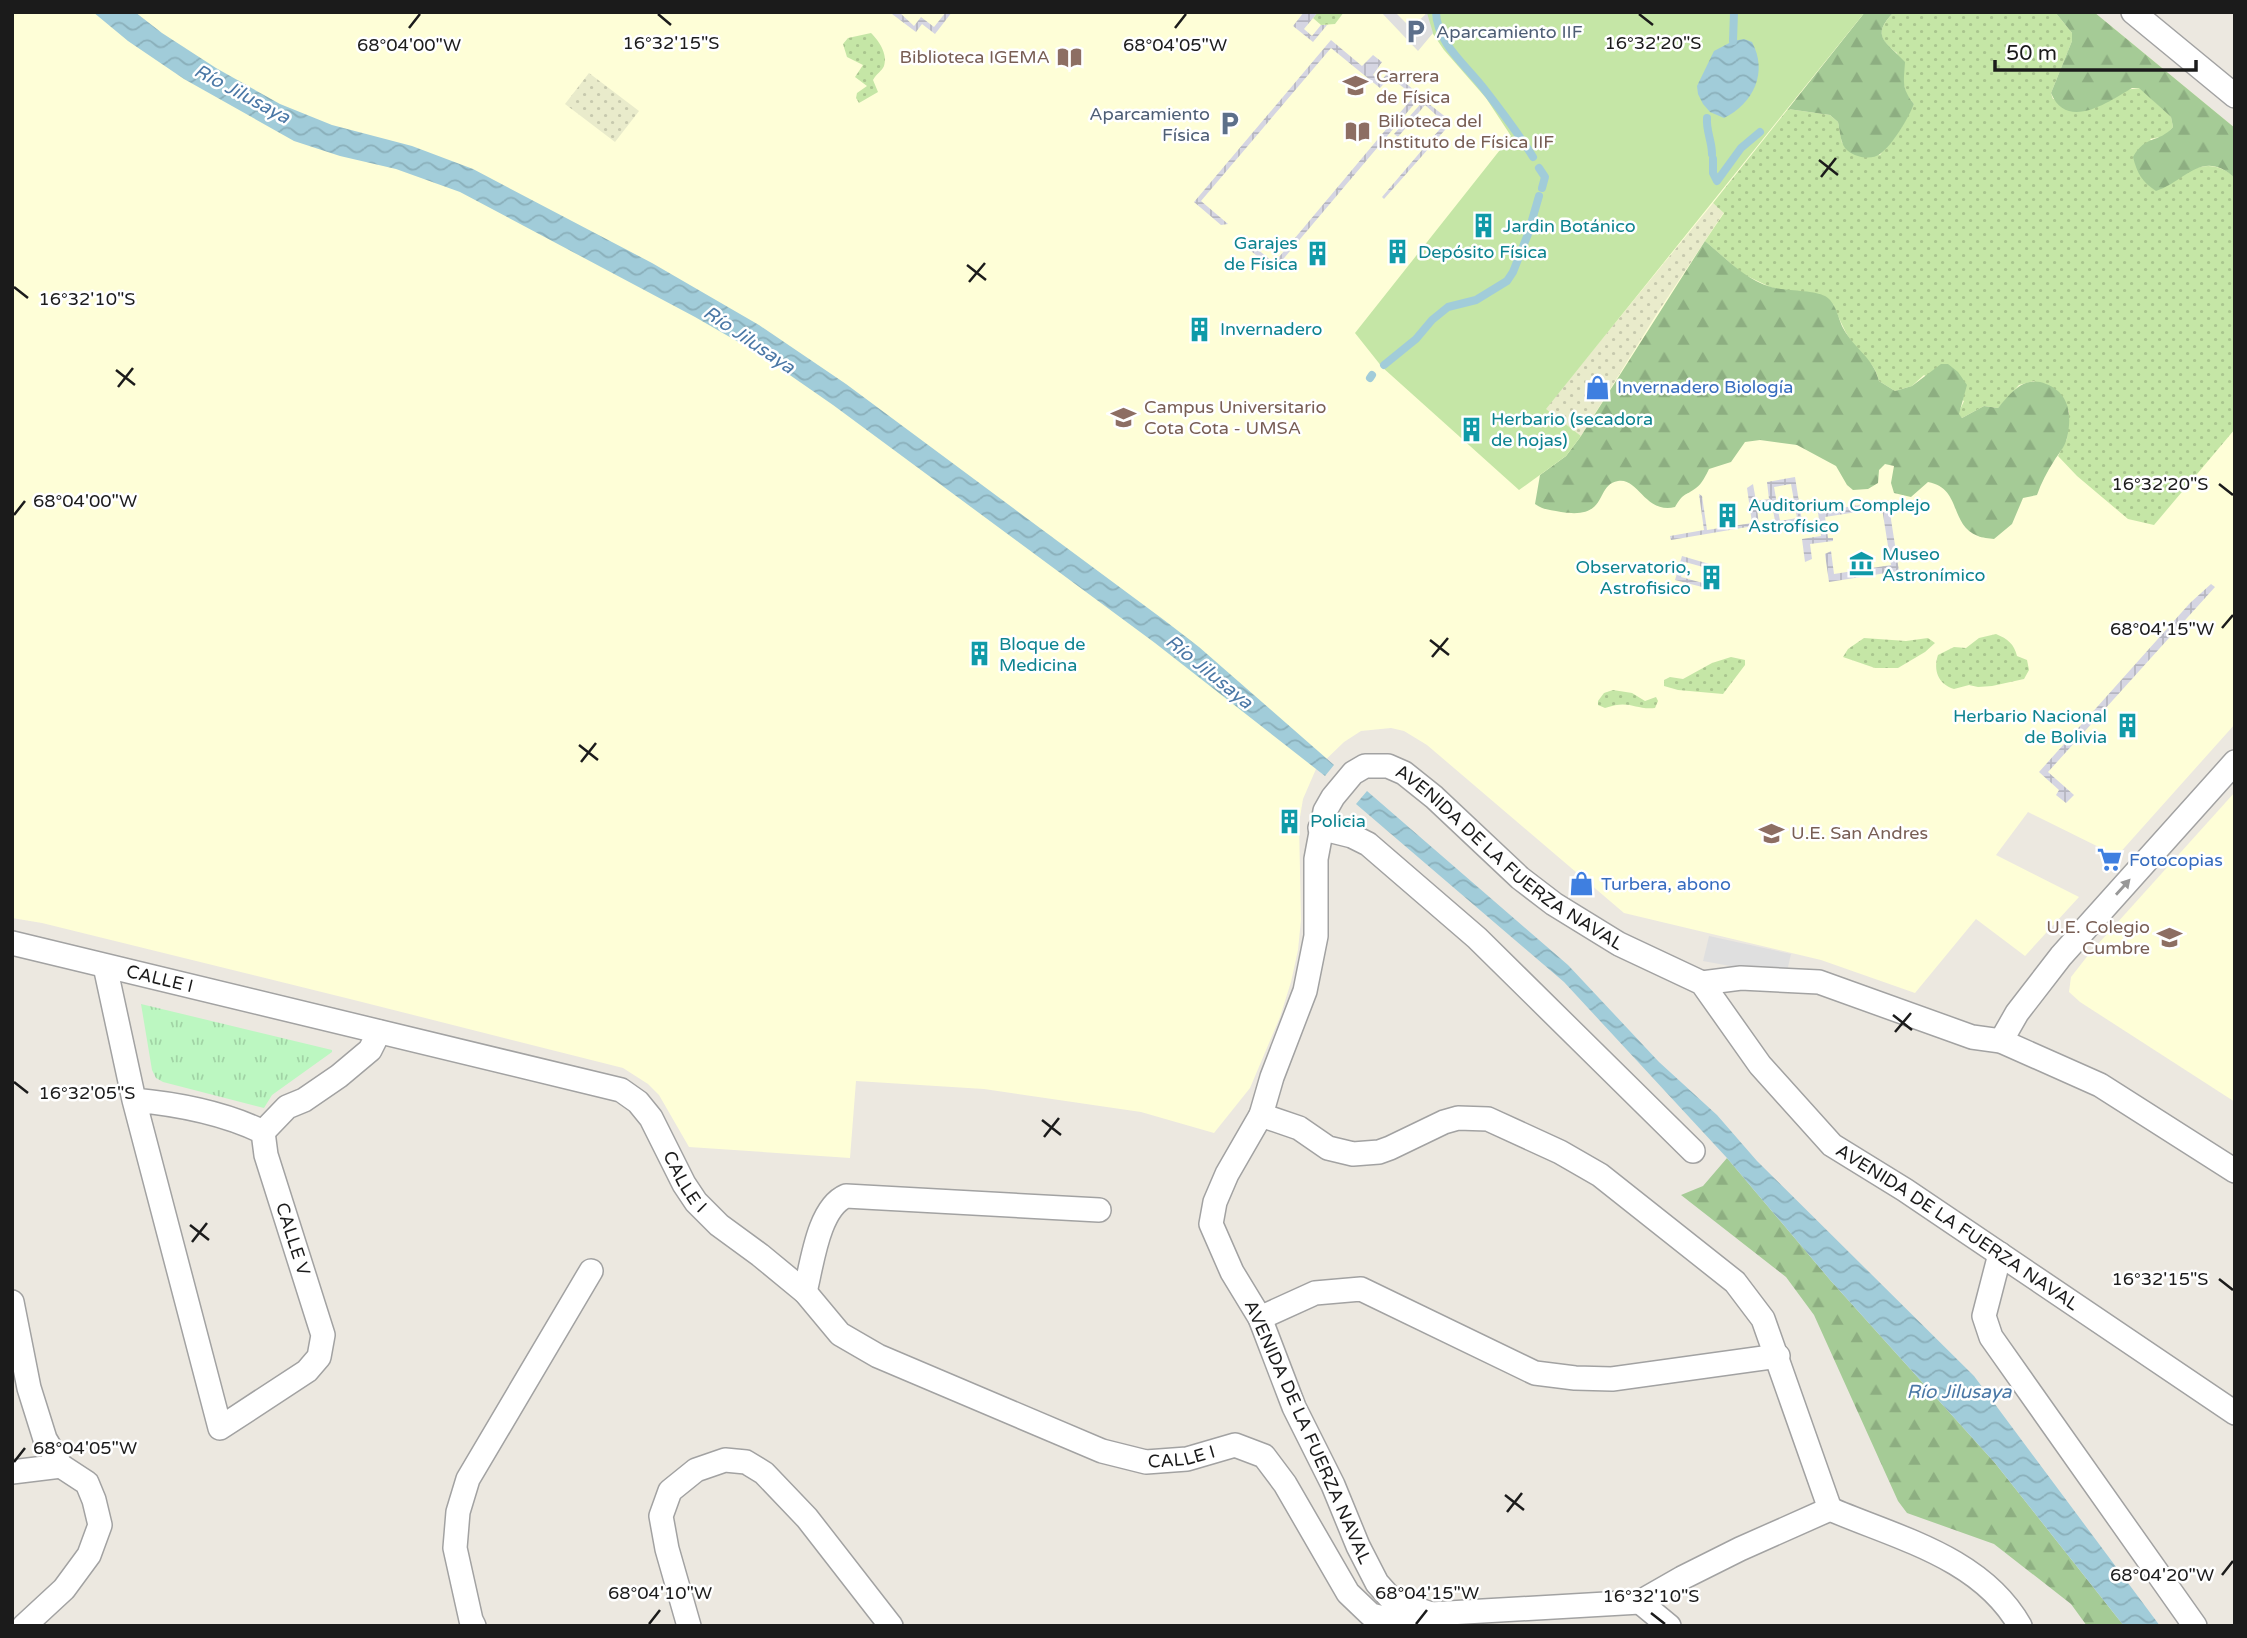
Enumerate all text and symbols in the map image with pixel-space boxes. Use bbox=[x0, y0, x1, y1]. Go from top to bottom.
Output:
parking icon: Aparcamiento IIF bbox=[1402, 18, 1430, 46]
place label: Aparcamiento IIF bbox=[1436, 21, 1583, 43]
scale bar bbox=[1995, 28, 2196, 72]
text: 16°32'15"S bbox=[623, 32, 719, 54]
text: 16°32'20"S bbox=[1605, 32, 1701, 54]
text: 68°04'00"W bbox=[357, 34, 461, 56]
text: 68°04'05"W bbox=[1123, 34, 1227, 56]
text: 50 m bbox=[2006, 41, 2057, 66]
library icon: Biblioteca IGEMA bbox=[1056, 43, 1084, 71]
place label: Biblioteca IGEMA bbox=[900, 46, 1050, 68]
water label: Río Jilusaya bbox=[190, 60, 295, 129]
place label: Carrera de Física bbox=[1376, 65, 1450, 108]
school or university icon: Carrera de Física bbox=[1342, 72, 1370, 100]
place label: Aparcamiento Física bbox=[1089, 103, 1210, 146]
parking icon: Aparcamiento Física bbox=[1216, 110, 1244, 138]
place label: Bilioteca del Instituto de Física IIF bbox=[1378, 110, 1554, 153]
library icon: Bilioteca del Instituto de Física IIF bbox=[1344, 117, 1372, 145]
building icon: Jardin Botánico bbox=[1469, 212, 1497, 240]
place label: Jardin Botánico bbox=[1503, 215, 1636, 237]
place label: Garajes de Física bbox=[1224, 232, 1298, 275]
building icon: Depósito Física bbox=[1384, 238, 1412, 266]
building icon: Garajes de Física bbox=[1304, 239, 1332, 267]
place label: Depósito Física bbox=[1418, 241, 1547, 263]
text: 16°32'10"S bbox=[39, 288, 135, 310]
water label: Río Jilusaya bbox=[699, 302, 800, 379]
building icon: Invernadero bbox=[1186, 315, 1214, 343]
place label: Invernadero bbox=[1220, 318, 1322, 340]
shop icon: Invernadero Biología bbox=[1583, 373, 1611, 401]
place label: Invernadero Biología bbox=[1617, 376, 1793, 398]
place label: Campus Universitario Cota Cota - UMSA bbox=[1144, 396, 1327, 439]
school or university icon: Campus Universitario Cota Cota - UMSA bbox=[1110, 403, 1138, 431]
place label: Herbario (secadora de hojas) bbox=[1491, 408, 1653, 451]
building icon: Herbario (secadora de hojas) bbox=[1457, 415, 1485, 443]
text: 16°32'20"S bbox=[2112, 473, 2208, 495]
text: 68°04'00"W bbox=[33, 490, 137, 512]
place label: Auditorium Complejo Astrofísico bbox=[1748, 494, 1931, 537]
building icon: Auditorium Complejo Astrofísico bbox=[1714, 501, 1742, 529]
place label: Museo Astronímico bbox=[1882, 543, 1985, 586]
museum icon: Museo Astronímico bbox=[1848, 550, 1876, 578]
place label: Observatorio, Astrofisico bbox=[1576, 556, 1691, 599]
building icon: Observatorio, Astrofisico bbox=[1697, 563, 1725, 591]
text: 68°04'15"W bbox=[2110, 618, 2214, 640]
water label: Río Jilusaya bbox=[1161, 630, 1258, 714]
place label: Bloque de Medicina bbox=[999, 633, 1086, 676]
building icon: Bloque de Medicina bbox=[965, 640, 993, 668]
place label: Herbario Nacional de Bolivia bbox=[1953, 705, 2107, 748]
building icon: Herbario Nacional de Bolivia bbox=[2113, 712, 2141, 740]
street label: AVENIDA DE LA FUERZA NAVAL bbox=[1392, 760, 1628, 955]
building icon: Policia bbox=[1276, 807, 1304, 835]
place label: Policia bbox=[1310, 810, 1366, 832]
school or university icon: U.E. San Andres bbox=[1757, 819, 1785, 847]
place label: U.E. San Andres bbox=[1791, 822, 1928, 844]
supermarket icon: Fotocopias bbox=[2095, 846, 2123, 874]
place label: Fotocopias bbox=[2129, 849, 2223, 871]
shop icon: Turbera, abono bbox=[1567, 870, 1595, 898]
place label: Turbera, abono bbox=[1601, 873, 1731, 895]
one-way arrow bbox=[2114, 879, 2130, 896]
place label: U.E. Colegio Cumbre bbox=[2046, 916, 2150, 959]
school or university icon: U.E. Colegio Cumbre bbox=[2156, 923, 2184, 951]
street label: CALLE I bbox=[124, 960, 195, 997]
text: 16°32'05"S bbox=[39, 1082, 135, 1104]
street label: AVENIDA DE LA FUERZA NAVAL bbox=[1832, 1139, 2083, 1316]
street label: CALLE I bbox=[658, 1147, 711, 1217]
street label: CALLE V bbox=[271, 1200, 315, 1279]
text: 16°32'15"S bbox=[2112, 1268, 2208, 1290]
street label: AVENIDA DE LA FUERZA NAVAL bbox=[1240, 1297, 1377, 1568]
water label: Río Jilusaya bbox=[1906, 1381, 2013, 1403]
text: 68°04'05"W bbox=[33, 1437, 137, 1459]
street label: CALLE I bbox=[1147, 1440, 1218, 1473]
text: 68°04'20"W bbox=[2110, 1564, 2214, 1586]
text: 68°04'10"W bbox=[608, 1582, 712, 1604]
text: 68°04'15"W bbox=[1375, 1582, 1479, 1604]
text: 16°32'10"S bbox=[1603, 1585, 1699, 1607]

